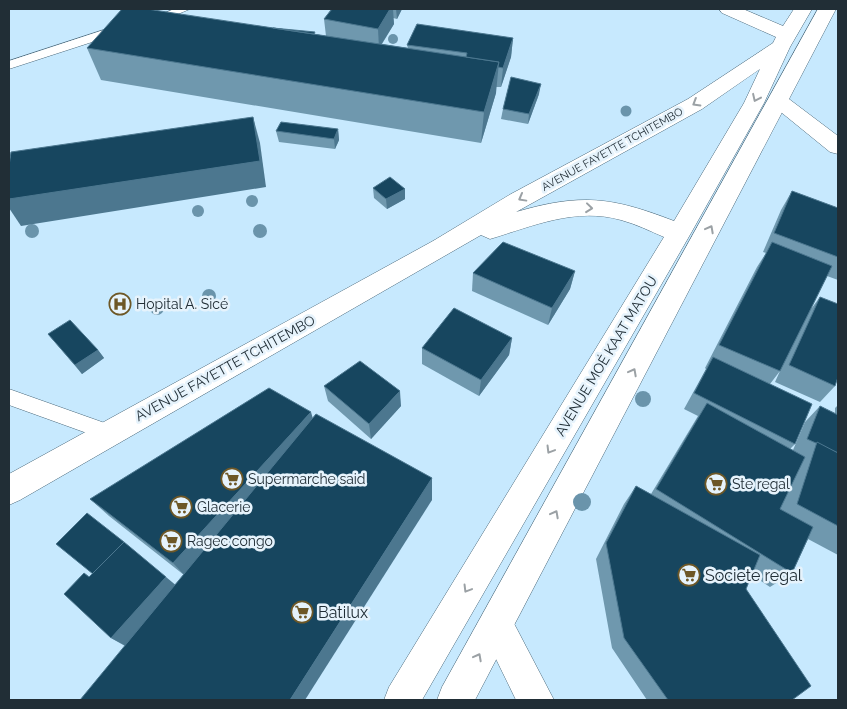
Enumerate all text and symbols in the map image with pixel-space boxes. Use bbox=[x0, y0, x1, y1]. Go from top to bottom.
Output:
one-way arrow bbox=[752, 93, 763, 102]
one-way arrow bbox=[692, 97, 701, 107]
street label: AVENUE FAYETTE TCHITEMBO bbox=[539, 105, 685, 194]
one-way arrow bbox=[519, 192, 528, 202]
one-way arrow bbox=[585, 202, 593, 213]
one-way arrow bbox=[704, 225, 714, 234]
street label: AVENUE MOÉ KAAT MATOU bbox=[551, 273, 660, 439]
hospital icon: Hopital A. Sicé bbox=[108, 292, 132, 316]
place label: Hopital A. Sicé bbox=[136, 296, 228, 312]
street label: AVENUE FAYETTE TCHITEMBO bbox=[132, 312, 318, 424]
one-way arrow bbox=[627, 368, 637, 377]
one-way arrow bbox=[547, 444, 557, 453]
supermarket icon: Supermarche said bbox=[220, 467, 244, 491]
place label: Supermarche said bbox=[248, 471, 366, 487]
supermarket icon: Ste regal bbox=[704, 472, 728, 496]
place label: Ste regal bbox=[732, 476, 790, 492]
supermarket icon: Glacerie bbox=[169, 495, 193, 519]
place label: Glacerie bbox=[197, 499, 250, 515]
one-way arrow bbox=[549, 511, 559, 520]
supermarket icon: Ragec congo bbox=[159, 529, 183, 553]
place label: Ragec congo bbox=[187, 533, 273, 549]
supermarket icon: Societe regal bbox=[677, 563, 701, 587]
place label: Societe regal bbox=[705, 566, 803, 585]
one-way arrow bbox=[463, 584, 473, 593]
supermarket icon: Batilux bbox=[290, 600, 314, 624]
place label: Batilux bbox=[318, 603, 368, 622]
one-way arrow bbox=[472, 654, 482, 663]

